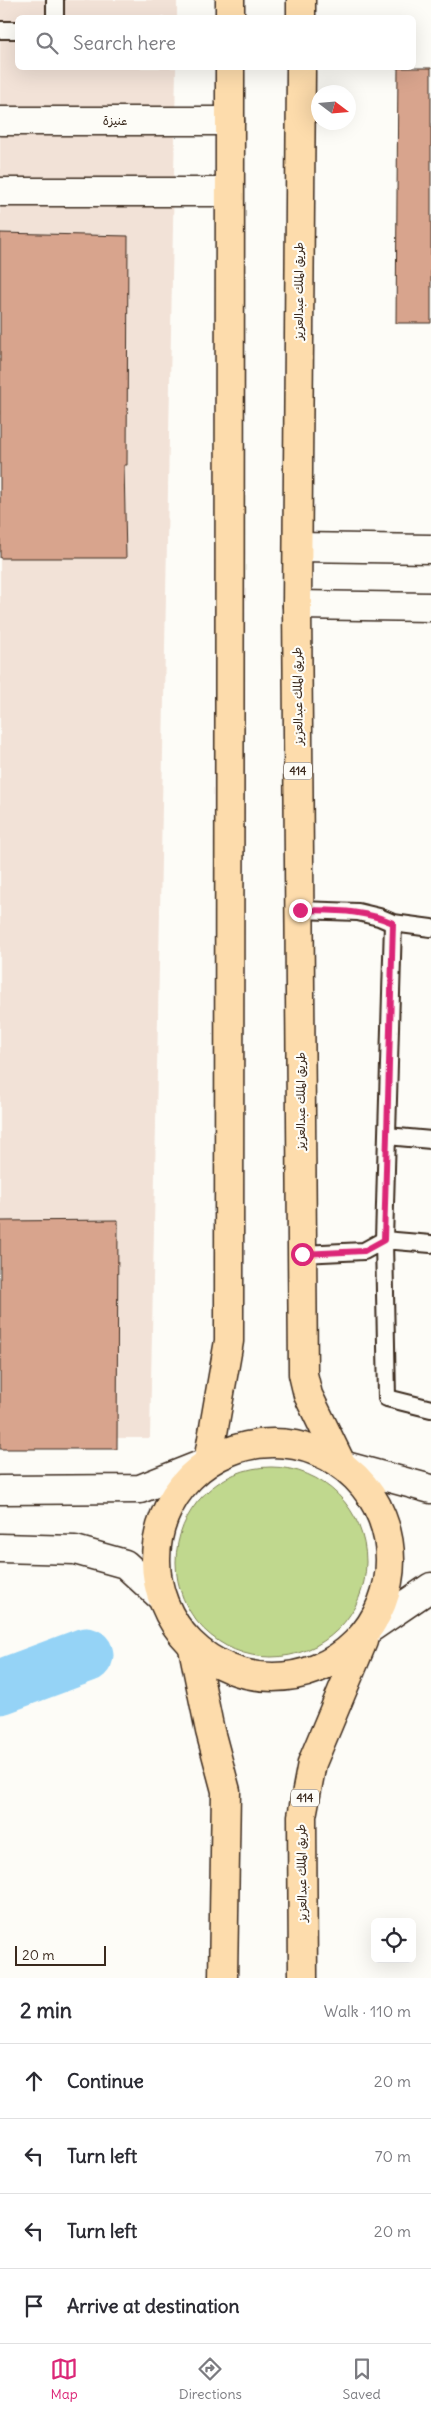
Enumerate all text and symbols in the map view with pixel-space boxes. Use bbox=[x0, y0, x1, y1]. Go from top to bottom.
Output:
search box bbox=[15, 15, 416, 70]
icon: search bbox=[33, 29, 61, 57]
text: Search here bbox=[73, 31, 176, 55]
north arrow bbox=[311, 85, 356, 130]
street label: عنيزة bbox=[103, 113, 127, 128]
street label: طريق الملك عبدالعزيز bbox=[291, 242, 307, 341]
street label: طريق الملك عبدالعزيز bbox=[289, 647, 307, 746]
road number: 414 bbox=[284, 762, 312, 779]
route end bbox=[289, 899, 312, 922]
street label: طريق الملك عبدالعزيز bbox=[293, 1052, 309, 1151]
route start bbox=[291, 1243, 314, 1266]
road number: 414 bbox=[291, 1790, 319, 1806]
street label: طريق الملك عبدالعزيز bbox=[293, 1824, 311, 1923]
map controls bbox=[371, 1918, 416, 1963]
button: locate bbox=[371, 1918, 416, 1963]
scale bar bbox=[15, 1943, 106, 1966]
text: 20 m bbox=[22, 1946, 55, 1964]
text: 2 min bbox=[20, 1997, 72, 2024]
text: Walk · 110 m bbox=[324, 2001, 411, 2021]
icon: ahead bbox=[20, 2067, 48, 2095]
text: Continue bbox=[67, 2069, 144, 2093]
text: 20 m bbox=[374, 2071, 411, 2091]
icon: left bbox=[20, 2142, 48, 2170]
text: Turn left bbox=[67, 2144, 137, 2168]
text: 70 m bbox=[375, 2146, 411, 2166]
icon: left bbox=[20, 2217, 48, 2245]
text: Turn left bbox=[67, 2219, 137, 2243]
text: 20 m bbox=[374, 2221, 411, 2241]
icon: arrive bbox=[20, 2292, 48, 2320]
text: Arrive at destination bbox=[67, 2294, 240, 2318]
tab: Map bbox=[50, 2355, 78, 2403]
tab: Directions bbox=[179, 2355, 242, 2403]
tab: Saved bbox=[342, 2355, 381, 2403]

